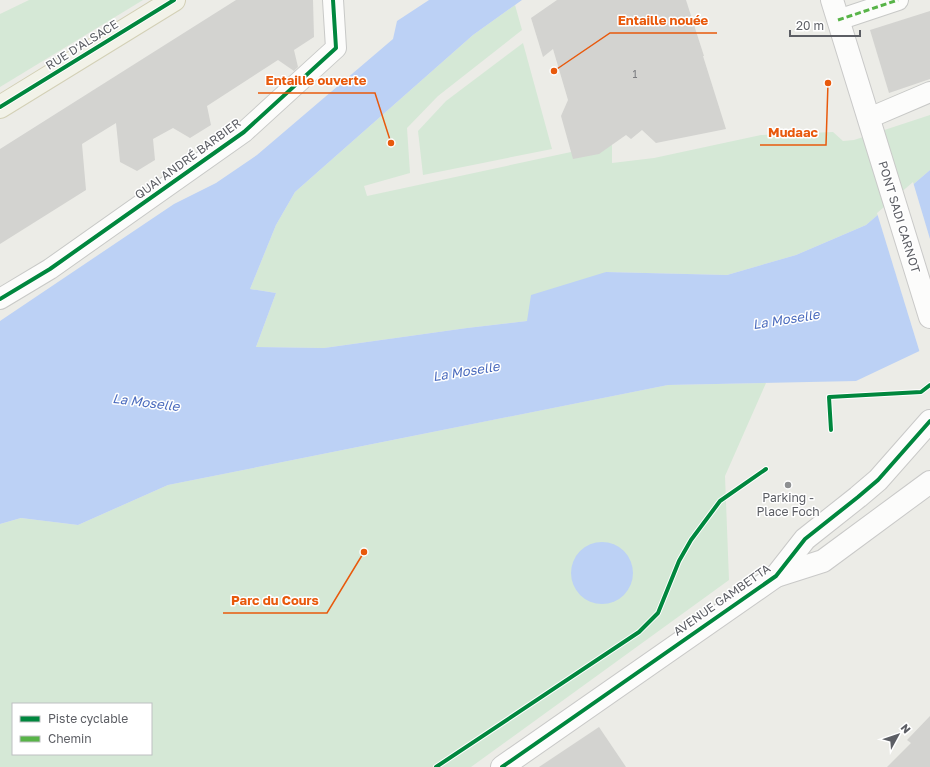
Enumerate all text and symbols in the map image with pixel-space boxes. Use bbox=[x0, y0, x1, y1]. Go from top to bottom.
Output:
callout: Entaille nouée bbox=[610, 8, 717, 33]
text: Entaille nouée bbox=[618, 12, 709, 28]
scale bar bbox=[790, 12, 860, 38]
street label: RUE D'ALSACE bbox=[43, 16, 121, 73]
text: 20 m bbox=[796, 18, 824, 33]
callout: Entaille ouverte bbox=[258, 68, 375, 93]
house number: 1 bbox=[633, 68, 638, 80]
text: Entaille ouverte bbox=[266, 72, 367, 88]
street label: QUAI ANDRÉ BARBIER bbox=[132, 115, 244, 202]
callout: Mudaac bbox=[760, 120, 826, 145]
text: Mudaac bbox=[768, 124, 818, 140]
street label: PONT SADI CARNOT bbox=[875, 159, 924, 275]
water label: La Moselle bbox=[752, 306, 822, 332]
water label: La Moselle bbox=[432, 358, 502, 384]
water label: La Moselle bbox=[112, 390, 182, 414]
marker: Parking - Place Foch bbox=[783, 480, 793, 490]
place label: Parking - Place Foch bbox=[756, 490, 820, 519]
street label: AVENUE GAMBETTA bbox=[670, 560, 773, 639]
callout: Parc du Cours bbox=[223, 588, 327, 613]
text: Parc du Cours bbox=[231, 592, 319, 608]
legend bbox=[12, 703, 152, 755]
text: Piste cyclable bbox=[48, 711, 128, 726]
north arrow bbox=[878, 715, 918, 755]
text: N bbox=[898, 721, 914, 736]
text: Chemin bbox=[48, 731, 92, 746]

